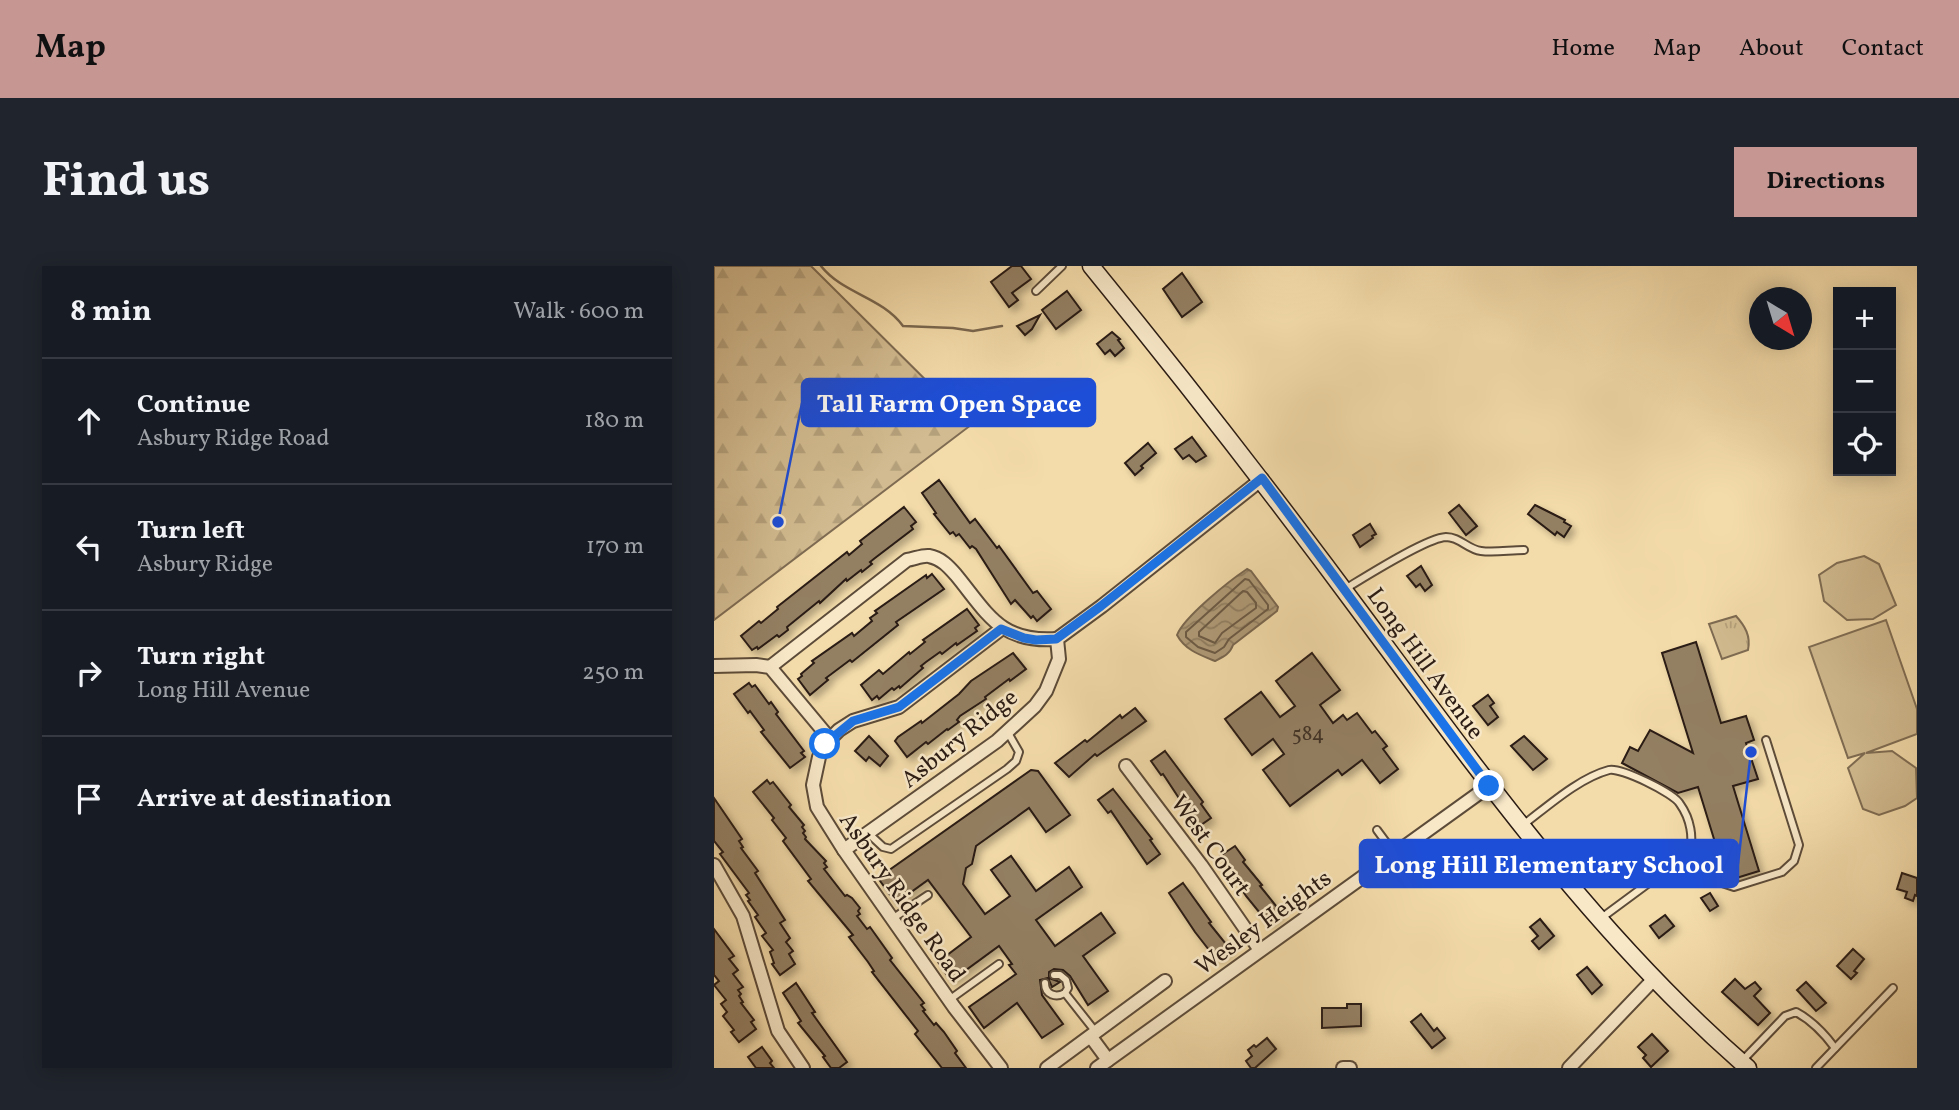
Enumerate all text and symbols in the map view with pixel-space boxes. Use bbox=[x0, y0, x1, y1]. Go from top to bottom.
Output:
text: Map bbox=[35, 26, 106, 72]
text: Home bbox=[1551, 32, 1615, 66]
text: Map bbox=[1653, 32, 1701, 66]
text: About bbox=[1739, 32, 1804, 66]
text: Contact bbox=[1842, 32, 1924, 66]
button: Directions bbox=[1734, 147, 1917, 217]
text: Find us bbox=[42, 148, 210, 217]
north arrow bbox=[1749, 287, 1812, 350]
map controls bbox=[1833, 287, 1896, 476]
button: + bbox=[1833, 287, 1896, 350]
text: 8 min bbox=[70, 291, 152, 333]
text: Walk · 600 m bbox=[513, 296, 644, 328]
button: − bbox=[1833, 350, 1896, 413]
callout: Tall Farm Open Space bbox=[802, 379, 1095, 426]
text: Continue bbox=[137, 387, 250, 423]
text: Tall Farm Open Space bbox=[816, 387, 1082, 423]
icon: ahead bbox=[70, 402, 108, 440]
text: 180 m bbox=[585, 405, 644, 437]
button: locate bbox=[1833, 413, 1896, 476]
text: Asbury Ridge Road bbox=[137, 423, 329, 455]
text: Turn left bbox=[137, 513, 245, 549]
icon: left bbox=[70, 528, 108, 566]
text: 170 m bbox=[586, 531, 644, 563]
text: Asbury Ridge bbox=[137, 549, 273, 581]
street label: Long Hill Avenue bbox=[1358, 581, 1491, 747]
text: Turn right bbox=[137, 639, 265, 675]
icon: right bbox=[70, 654, 108, 692]
text: 250 m bbox=[582, 657, 644, 689]
text: Long Hill Avenue bbox=[137, 675, 310, 707]
street label: Asbury Ridge bbox=[894, 682, 1026, 797]
house number: 584 bbox=[1292, 720, 1324, 749]
route start bbox=[809, 728, 840, 759]
route end bbox=[1473, 770, 1504, 801]
icon: arrive bbox=[70, 780, 108, 818]
text: Arrive at destination bbox=[137, 781, 392, 817]
street label: West Court bbox=[1161, 789, 1258, 904]
street label: Asbury Ridge Road bbox=[830, 806, 973, 990]
callout: Long Hill Elementary School bbox=[1360, 840, 1738, 887]
text: Long Hill Elementary School bbox=[1374, 848, 1724, 884]
street label: Wesley Heights bbox=[1189, 863, 1339, 985]

